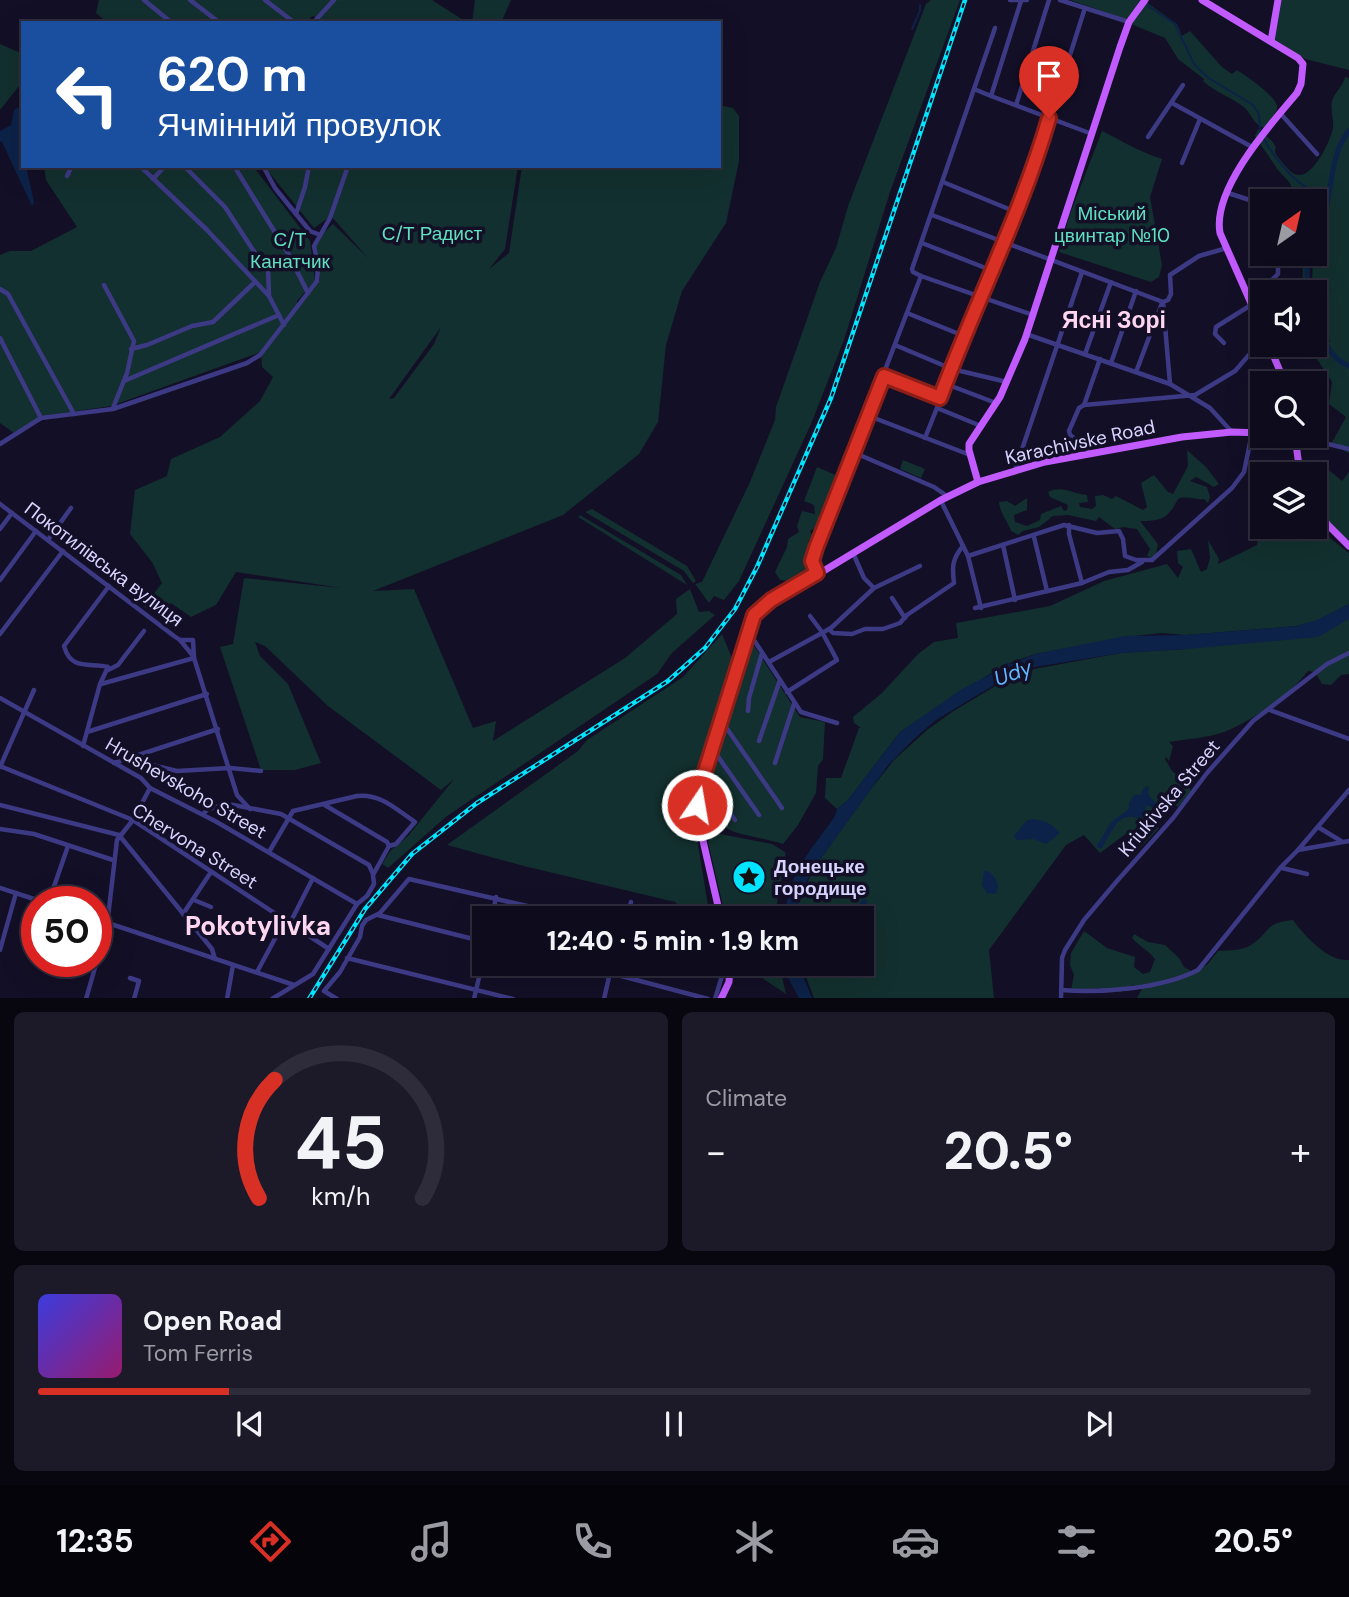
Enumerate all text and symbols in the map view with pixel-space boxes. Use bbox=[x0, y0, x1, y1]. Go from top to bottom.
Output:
text: 620 m bbox=[157, 42, 308, 106]
pin bbox=[1019, 46, 1079, 118]
icon: left bbox=[42, 49, 133, 140]
icon: arrive bbox=[1030, 57, 1068, 95]
text: Ячмінний провулок bbox=[157, 104, 441, 146]
north arrow bbox=[1250, 189, 1326, 266]
map controls bbox=[1250, 189, 1327, 539]
park label: Міський цвинтар №10 bbox=[1054, 201, 1170, 248]
park label: С/Т Радист bbox=[382, 221, 482, 246]
park label: С/Т Канатчик bbox=[250, 227, 331, 274]
button: sound bbox=[1250, 280, 1327, 357]
district label: Ясні Зорі bbox=[1062, 305, 1166, 335]
button: search bbox=[1250, 371, 1327, 448]
street label: Karachivske Road bbox=[1003, 414, 1157, 470]
button: layers bbox=[1250, 462, 1327, 539]
street label: Покотилівська вулиця bbox=[19, 496, 189, 632]
water label: Udy bbox=[990, 653, 1037, 693]
street label: Hrushevskoho Street bbox=[101, 732, 271, 844]
street label: Kriukivska Street bbox=[1113, 734, 1225, 862]
position arrow bbox=[660, 768, 734, 842]
street label: Chervona Street bbox=[128, 797, 262, 895]
place label: Донецьке городище bbox=[774, 854, 867, 901]
place icon: Донецьке городище bbox=[730, 858, 768, 896]
speed limit sign: 50 bbox=[21, 886, 112, 977]
district label: Pokotylivka bbox=[185, 909, 331, 943]
text: 12:40 · 5 min · 1.9 km bbox=[547, 924, 799, 958]
text: Climate bbox=[706, 1083, 787, 1113]
text: 45 bbox=[294, 1096, 387, 1191]
text: 20.5° bbox=[944, 1117, 1073, 1185]
text: − bbox=[706, 1127, 726, 1177]
text: + bbox=[1290, 1127, 1311, 1177]
text: km/h bbox=[311, 1179, 370, 1212]
text: Open Road bbox=[143, 1304, 282, 1338]
text: Tom Ferris bbox=[143, 1338, 253, 1368]
icon: previous bbox=[231, 1405, 269, 1443]
icon: pause bbox=[655, 1405, 693, 1443]
icon: next bbox=[1080, 1405, 1118, 1443]
icon: directions bbox=[246, 1517, 295, 1566]
icon: music bbox=[407, 1517, 456, 1566]
icon: phone bbox=[568, 1517, 617, 1566]
icon: climate bbox=[730, 1517, 779, 1566]
icon: car bbox=[891, 1517, 940, 1566]
icon: filters bbox=[1052, 1517, 1101, 1566]
text: 12:35 bbox=[56, 1520, 134, 1562]
text: 20.5° bbox=[1214, 1520, 1293, 1562]

